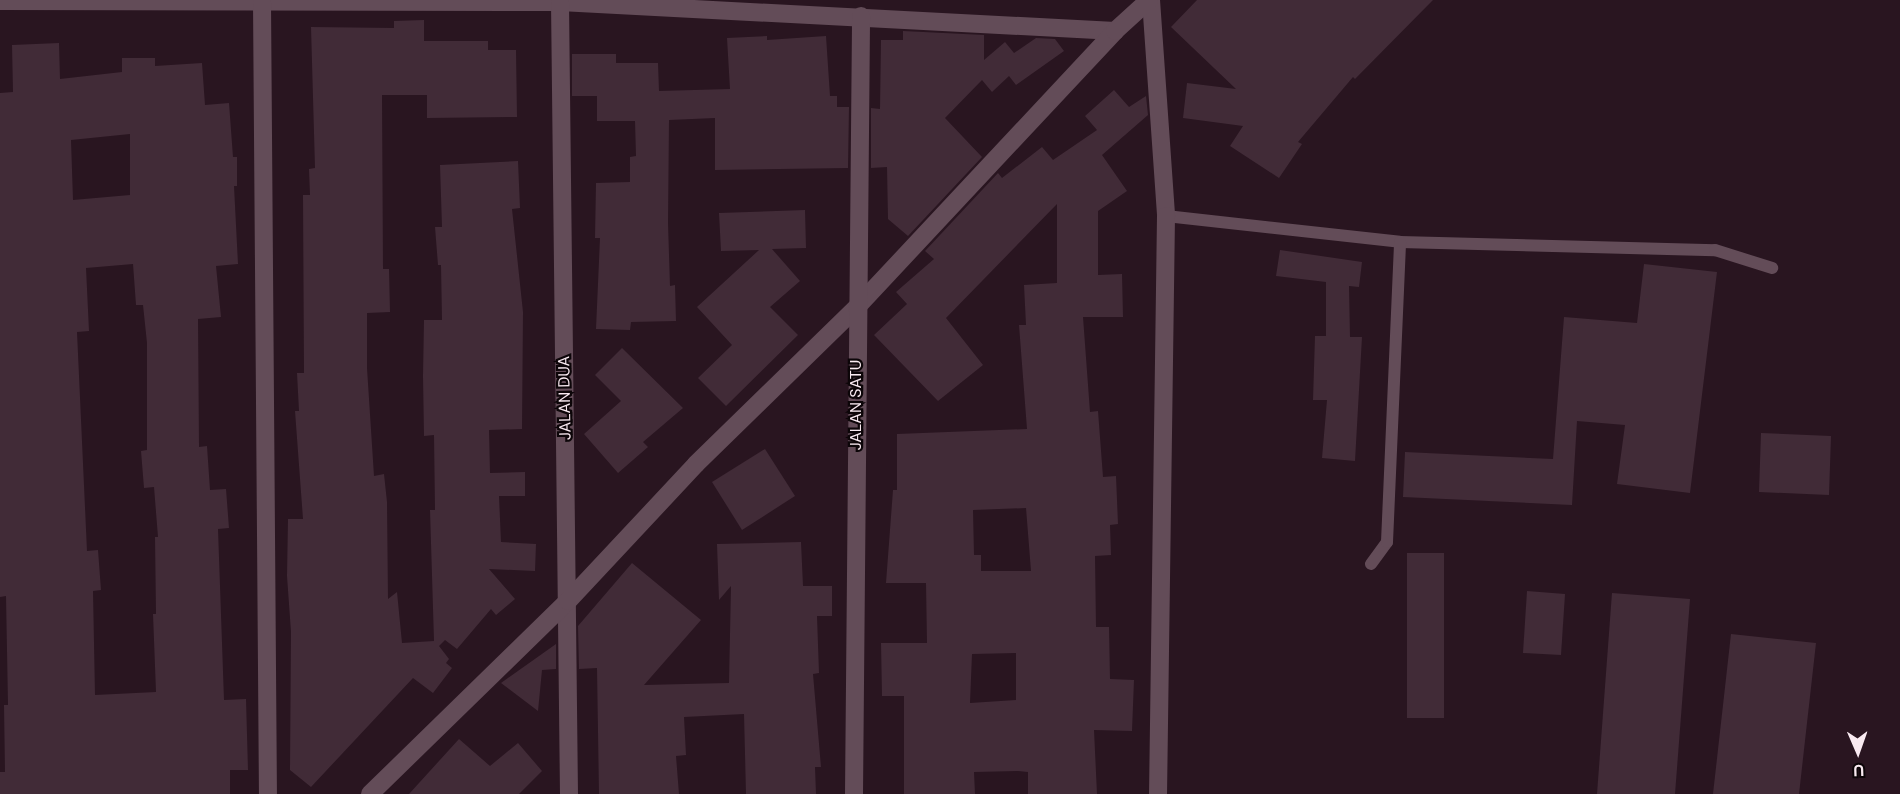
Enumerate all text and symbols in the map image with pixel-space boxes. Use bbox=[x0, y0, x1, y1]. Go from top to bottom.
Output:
street label: JALAN DUA bbox=[555, 356, 575, 440]
street label: JALAN SATU bbox=[846, 360, 866, 450]
north arrow bbox=[1828, 722, 1888, 782]
text: U bbox=[1853, 760, 1864, 781]

